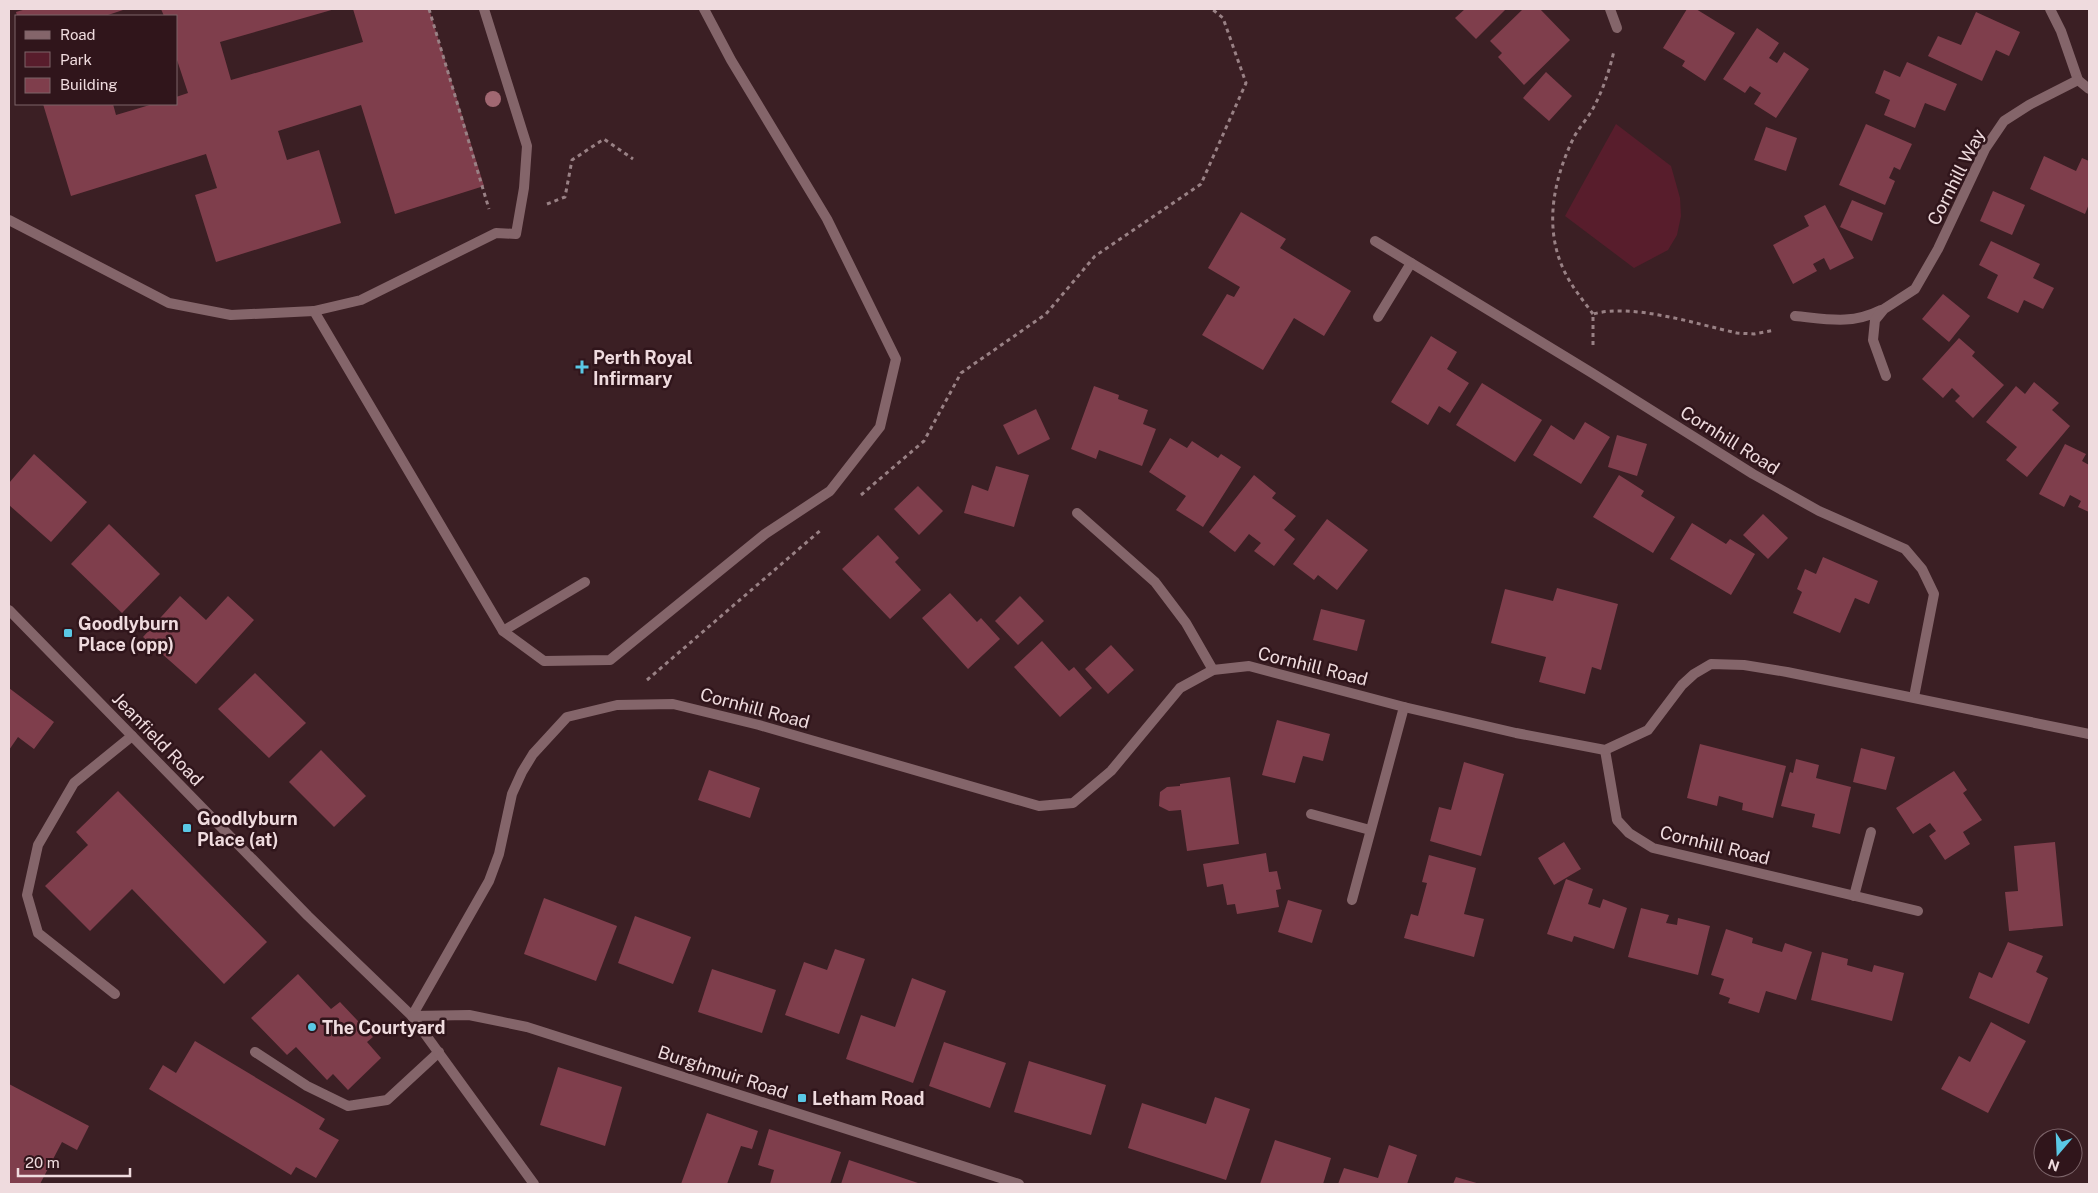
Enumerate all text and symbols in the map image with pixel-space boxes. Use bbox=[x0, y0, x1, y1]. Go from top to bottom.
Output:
legend bbox=[15, 15, 178, 105]
text: Road bbox=[60, 26, 96, 43]
text: Park bbox=[60, 51, 92, 68]
text: Building bbox=[60, 76, 118, 93]
street label: Cornhill Way bbox=[1923, 125, 1989, 229]
place label: Perth Royal Infirmary bbox=[593, 347, 693, 389]
marker: Perth Royal Infirmary bbox=[575, 360, 589, 374]
street label: Cornhill Road bbox=[1677, 401, 1783, 479]
place label: Goodlyburn Place (opp) bbox=[78, 613, 179, 655]
marker: Goodlyburn Place (opp) bbox=[62, 627, 74, 639]
street label: Cornhill Road bbox=[1256, 642, 1370, 690]
street label: Cornhill Road bbox=[698, 683, 812, 733]
street label: Jeanfield Road bbox=[108, 688, 208, 790]
place label: Goodlyburn Place (at) bbox=[197, 808, 298, 850]
street label: Cornhill Road bbox=[1658, 821, 1772, 869]
marker: Goodlyburn Place (at) bbox=[181, 822, 193, 834]
place label: The Courtyard bbox=[322, 1017, 445, 1038]
marker: The Courtyard bbox=[306, 1021, 318, 1033]
street label: Burghmuir Road bbox=[655, 1041, 791, 1103]
place label: Letham Road bbox=[812, 1088, 924, 1109]
marker: Letham Road bbox=[796, 1092, 808, 1104]
north arrow bbox=[2033, 1128, 2083, 1178]
scale bar bbox=[18, 1146, 130, 1178]
text: 20 m bbox=[25, 1154, 60, 1171]
text: N bbox=[2046, 1156, 2062, 1175]

